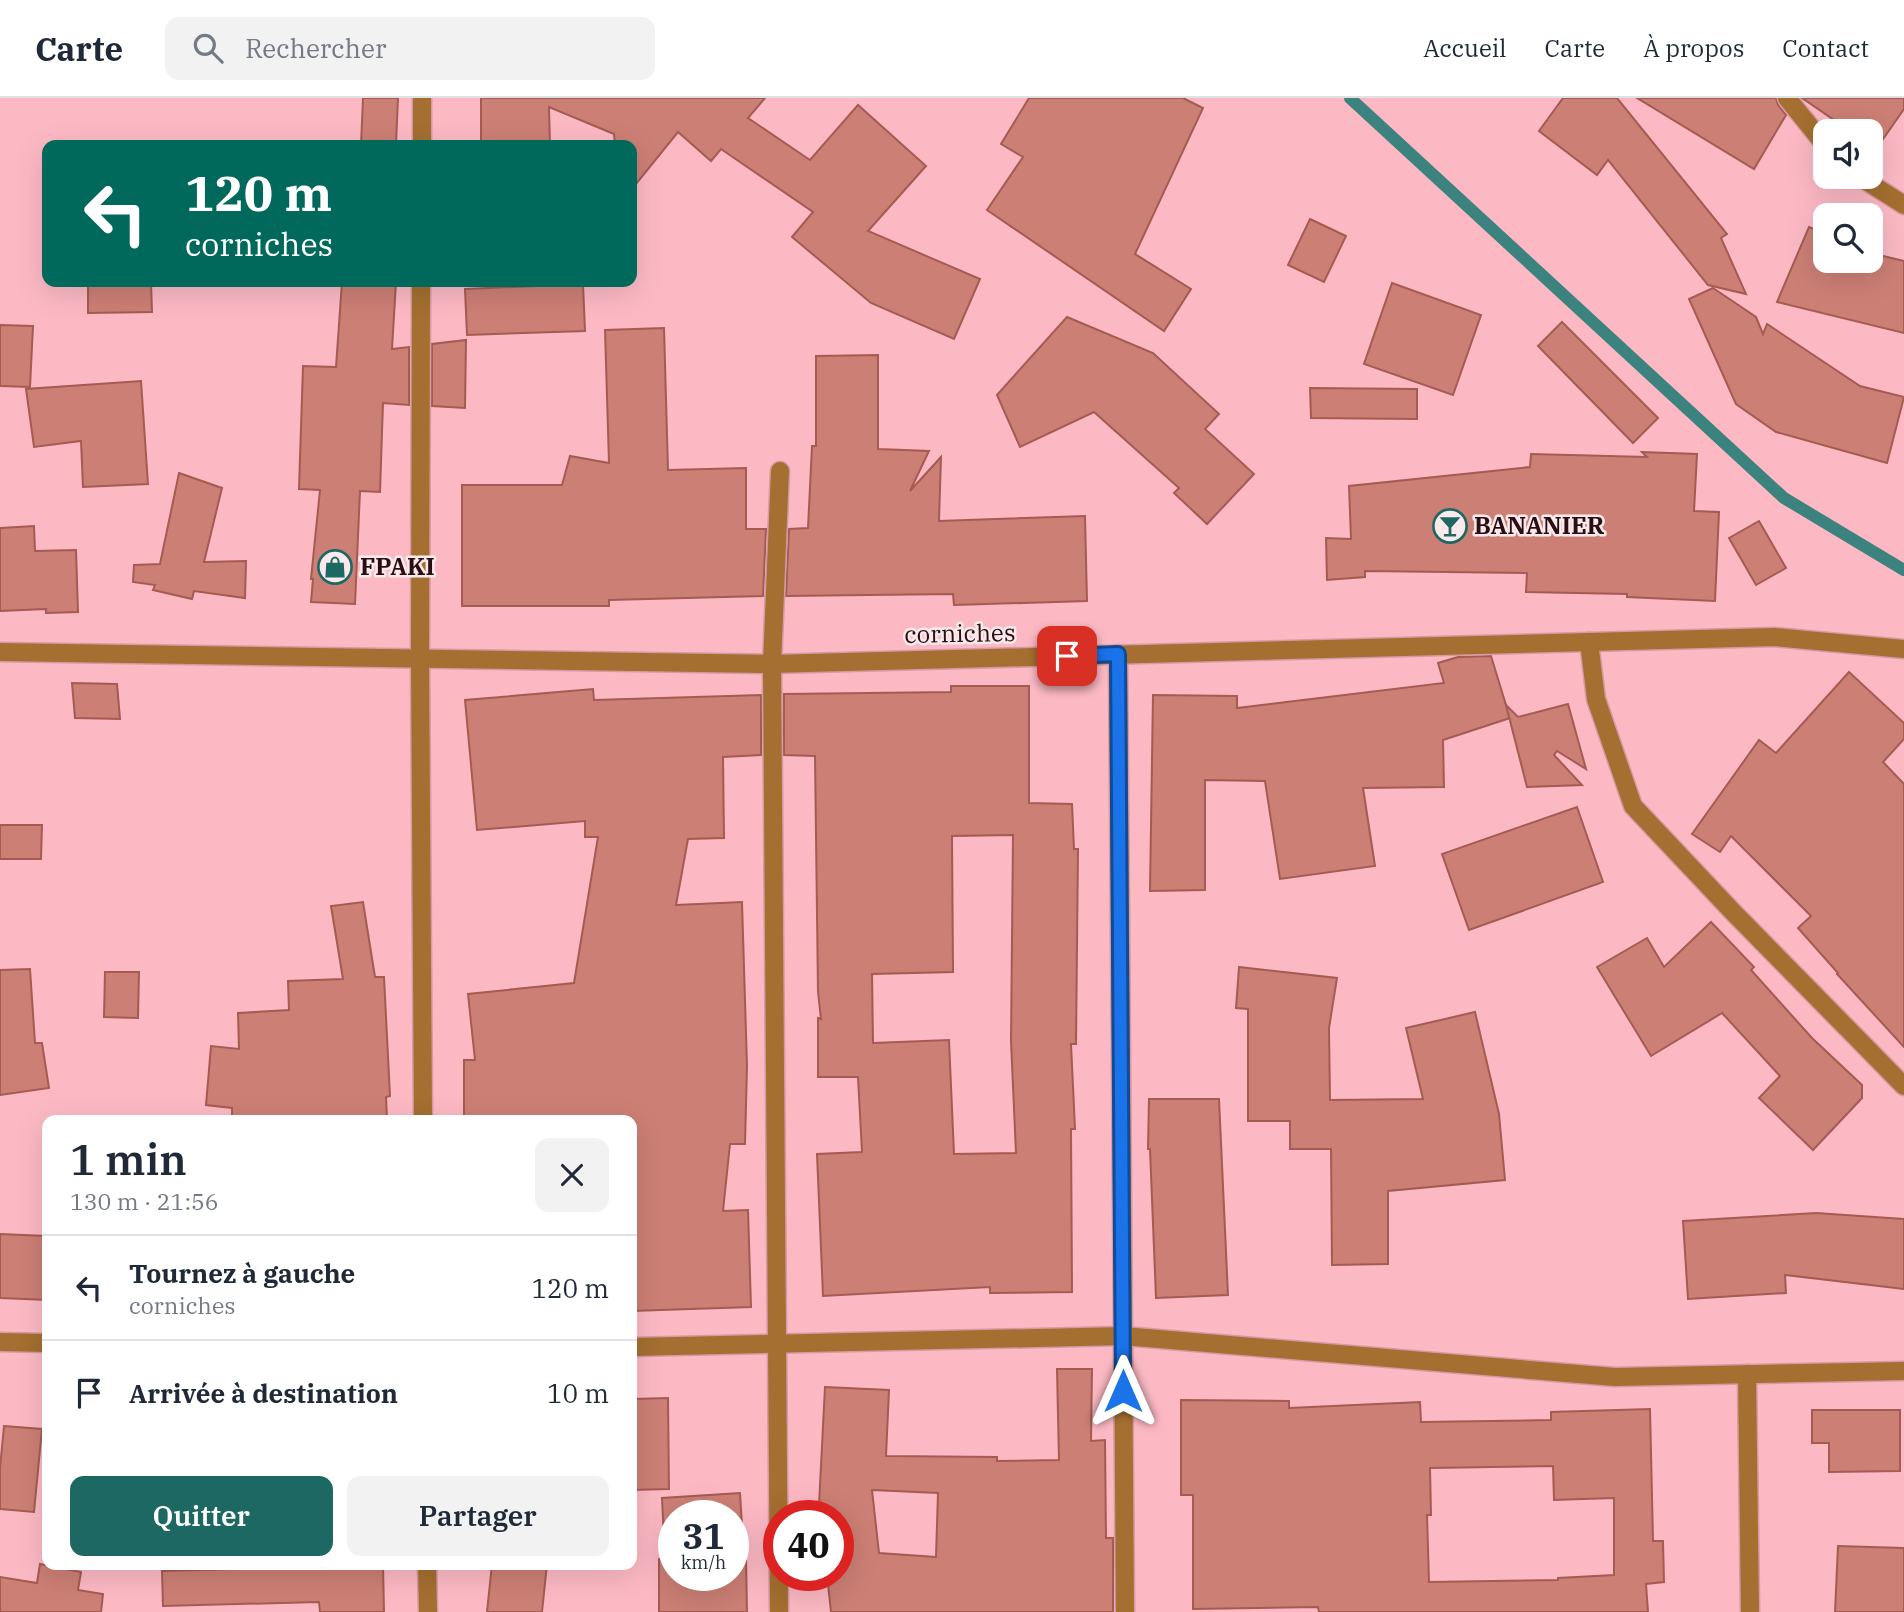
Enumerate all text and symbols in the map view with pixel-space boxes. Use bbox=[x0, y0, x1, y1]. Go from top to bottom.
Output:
search box bbox=[165, 17, 655, 80]
text: Carte bbox=[35, 27, 123, 70]
icon: search bbox=[189, 29, 227, 67]
text: Rechercher bbox=[245, 31, 386, 65]
text: Accueil bbox=[1423, 32, 1507, 64]
text: Carte bbox=[1545, 32, 1605, 64]
text: À propos bbox=[1643, 32, 1744, 64]
text: Contact bbox=[1782, 32, 1869, 64]
map controls bbox=[1813, 119, 1883, 273]
button: sound bbox=[1813, 119, 1883, 189]
text: 120 m bbox=[185, 161, 332, 224]
icon: left bbox=[70, 168, 161, 259]
button: search bbox=[1813, 203, 1883, 273]
text: corniches bbox=[185, 223, 333, 265]
bar icon: BANANIER bbox=[1431, 507, 1469, 545]
place label: BANANIER bbox=[1474, 509, 1605, 541]
shop icon: FPAKI bbox=[316, 548, 354, 586]
place label: FPAKI bbox=[360, 550, 435, 582]
street label: corniches bbox=[904, 616, 1016, 650]
pin bbox=[1037, 626, 1097, 686]
icon: arrive bbox=[1048, 637, 1086, 675]
text: 1 min bbox=[70, 1132, 187, 1187]
button: close bbox=[535, 1138, 609, 1212]
text: 130 m · 21:56 bbox=[70, 1186, 219, 1216]
text: Tournez à gauche bbox=[129, 1256, 355, 1290]
icon: left bbox=[70, 1269, 108, 1307]
text: 120 m bbox=[531, 1271, 609, 1305]
text: corniches bbox=[129, 1290, 236, 1320]
position arrow bbox=[1086, 1354, 1160, 1428]
icon: arrive bbox=[70, 1374, 108, 1412]
text: Arrivée à destination bbox=[129, 1376, 398, 1410]
text: 10 m bbox=[547, 1376, 609, 1410]
button: Quitter bbox=[70, 1476, 333, 1556]
button: Partager bbox=[347, 1476, 609, 1556]
speed limit sign: 40 bbox=[763, 1500, 854, 1591]
text: 31 bbox=[682, 1513, 725, 1559]
text: km/h bbox=[681, 1551, 726, 1574]

